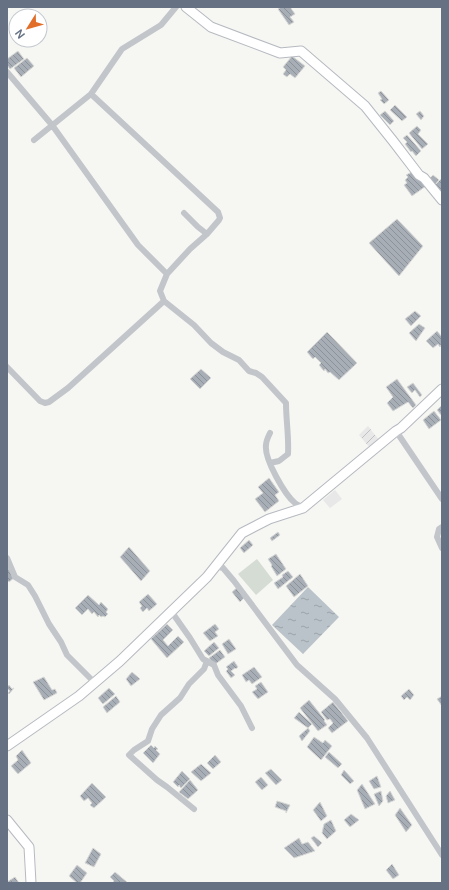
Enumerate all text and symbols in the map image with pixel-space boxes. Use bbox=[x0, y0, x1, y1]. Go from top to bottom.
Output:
north arrow bbox=[8, 8, 48, 48]
text: N bbox=[11, 27, 28, 42]

